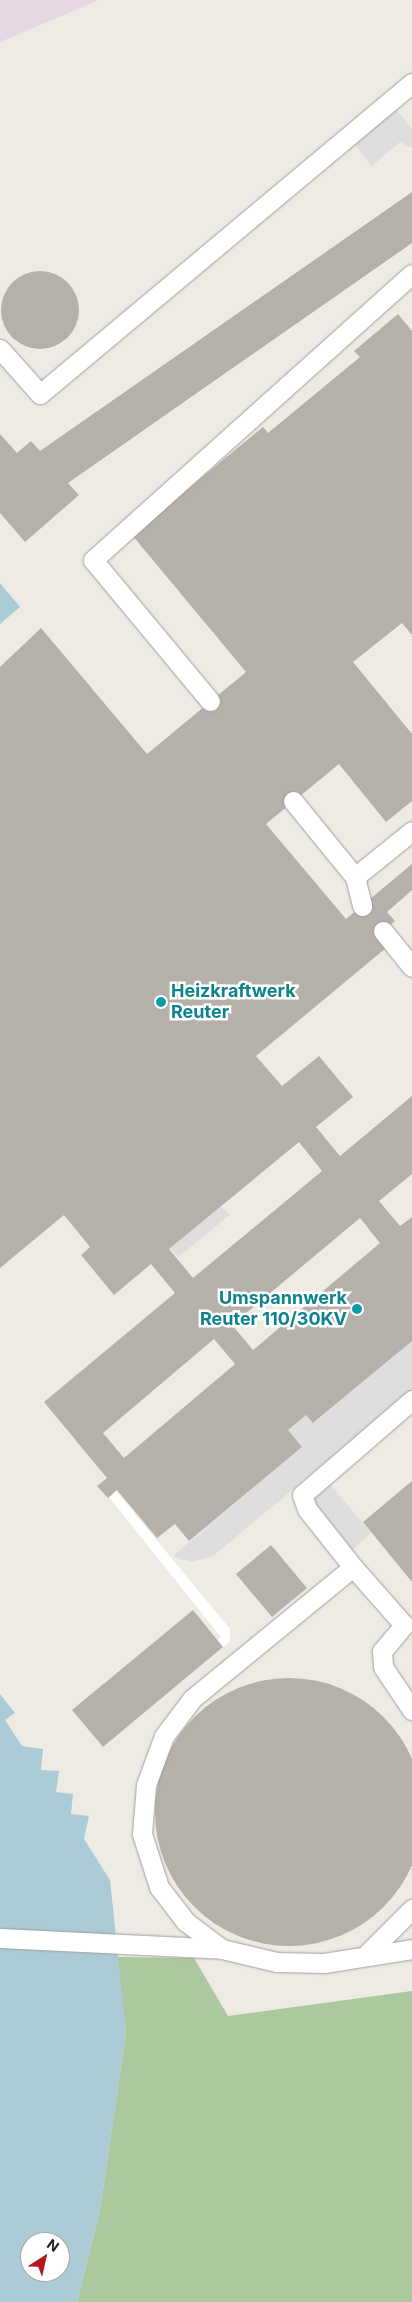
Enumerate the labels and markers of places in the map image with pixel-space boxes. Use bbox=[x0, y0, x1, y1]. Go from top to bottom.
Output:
place label: Heizkraftwerk Reuter bbox=[171, 981, 296, 1024]
marker: Heizkraftwerk Reuter bbox=[155, 996, 167, 1008]
place label: Umspannwerk Reuter 110/30KV bbox=[200, 1288, 347, 1330]
marker: Umspannwerk Reuter 110/30KV bbox=[351, 1303, 363, 1315]

